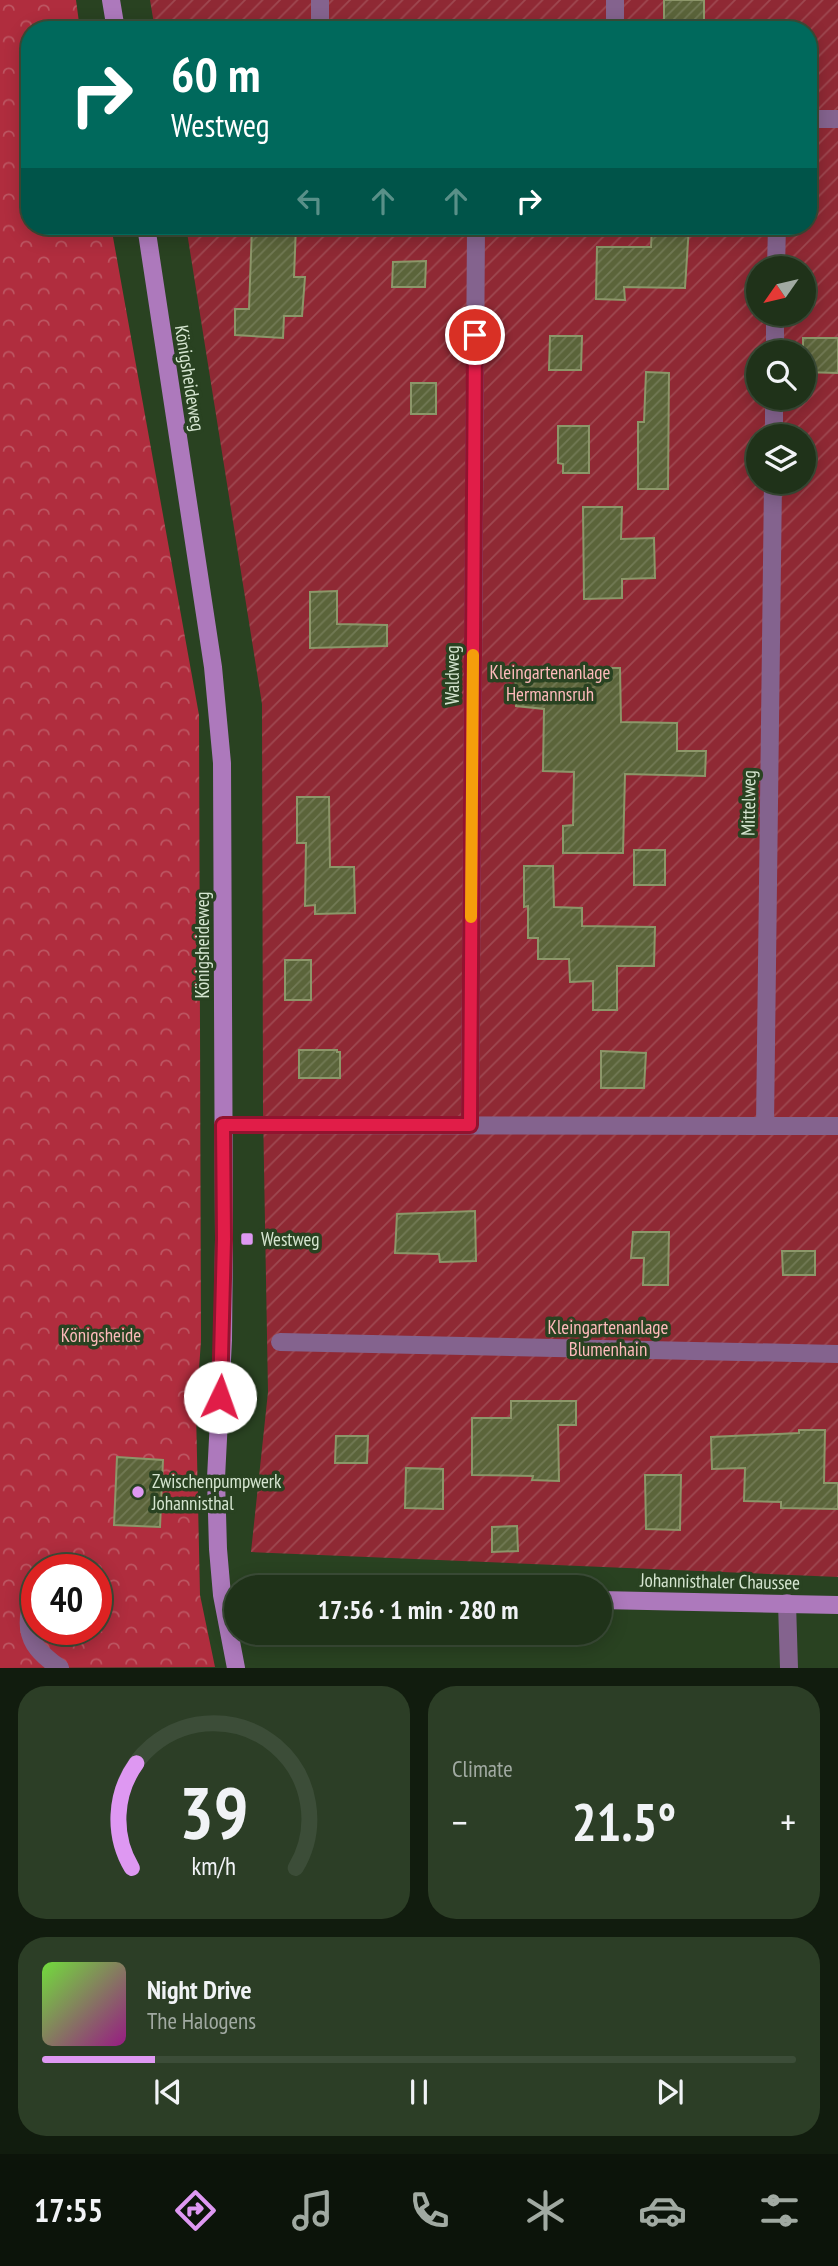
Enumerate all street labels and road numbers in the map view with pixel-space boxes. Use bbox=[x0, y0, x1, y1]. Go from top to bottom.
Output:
street label: Königsheideweg bbox=[170, 323, 210, 433]
street label: Waldweg bbox=[440, 645, 464, 705]
street label: Mittelweg bbox=[735, 770, 761, 836]
street label: Königsheideweg bbox=[190, 891, 214, 999]
street label: Johannisthaler Chaussee bbox=[639, 1568, 800, 1594]

